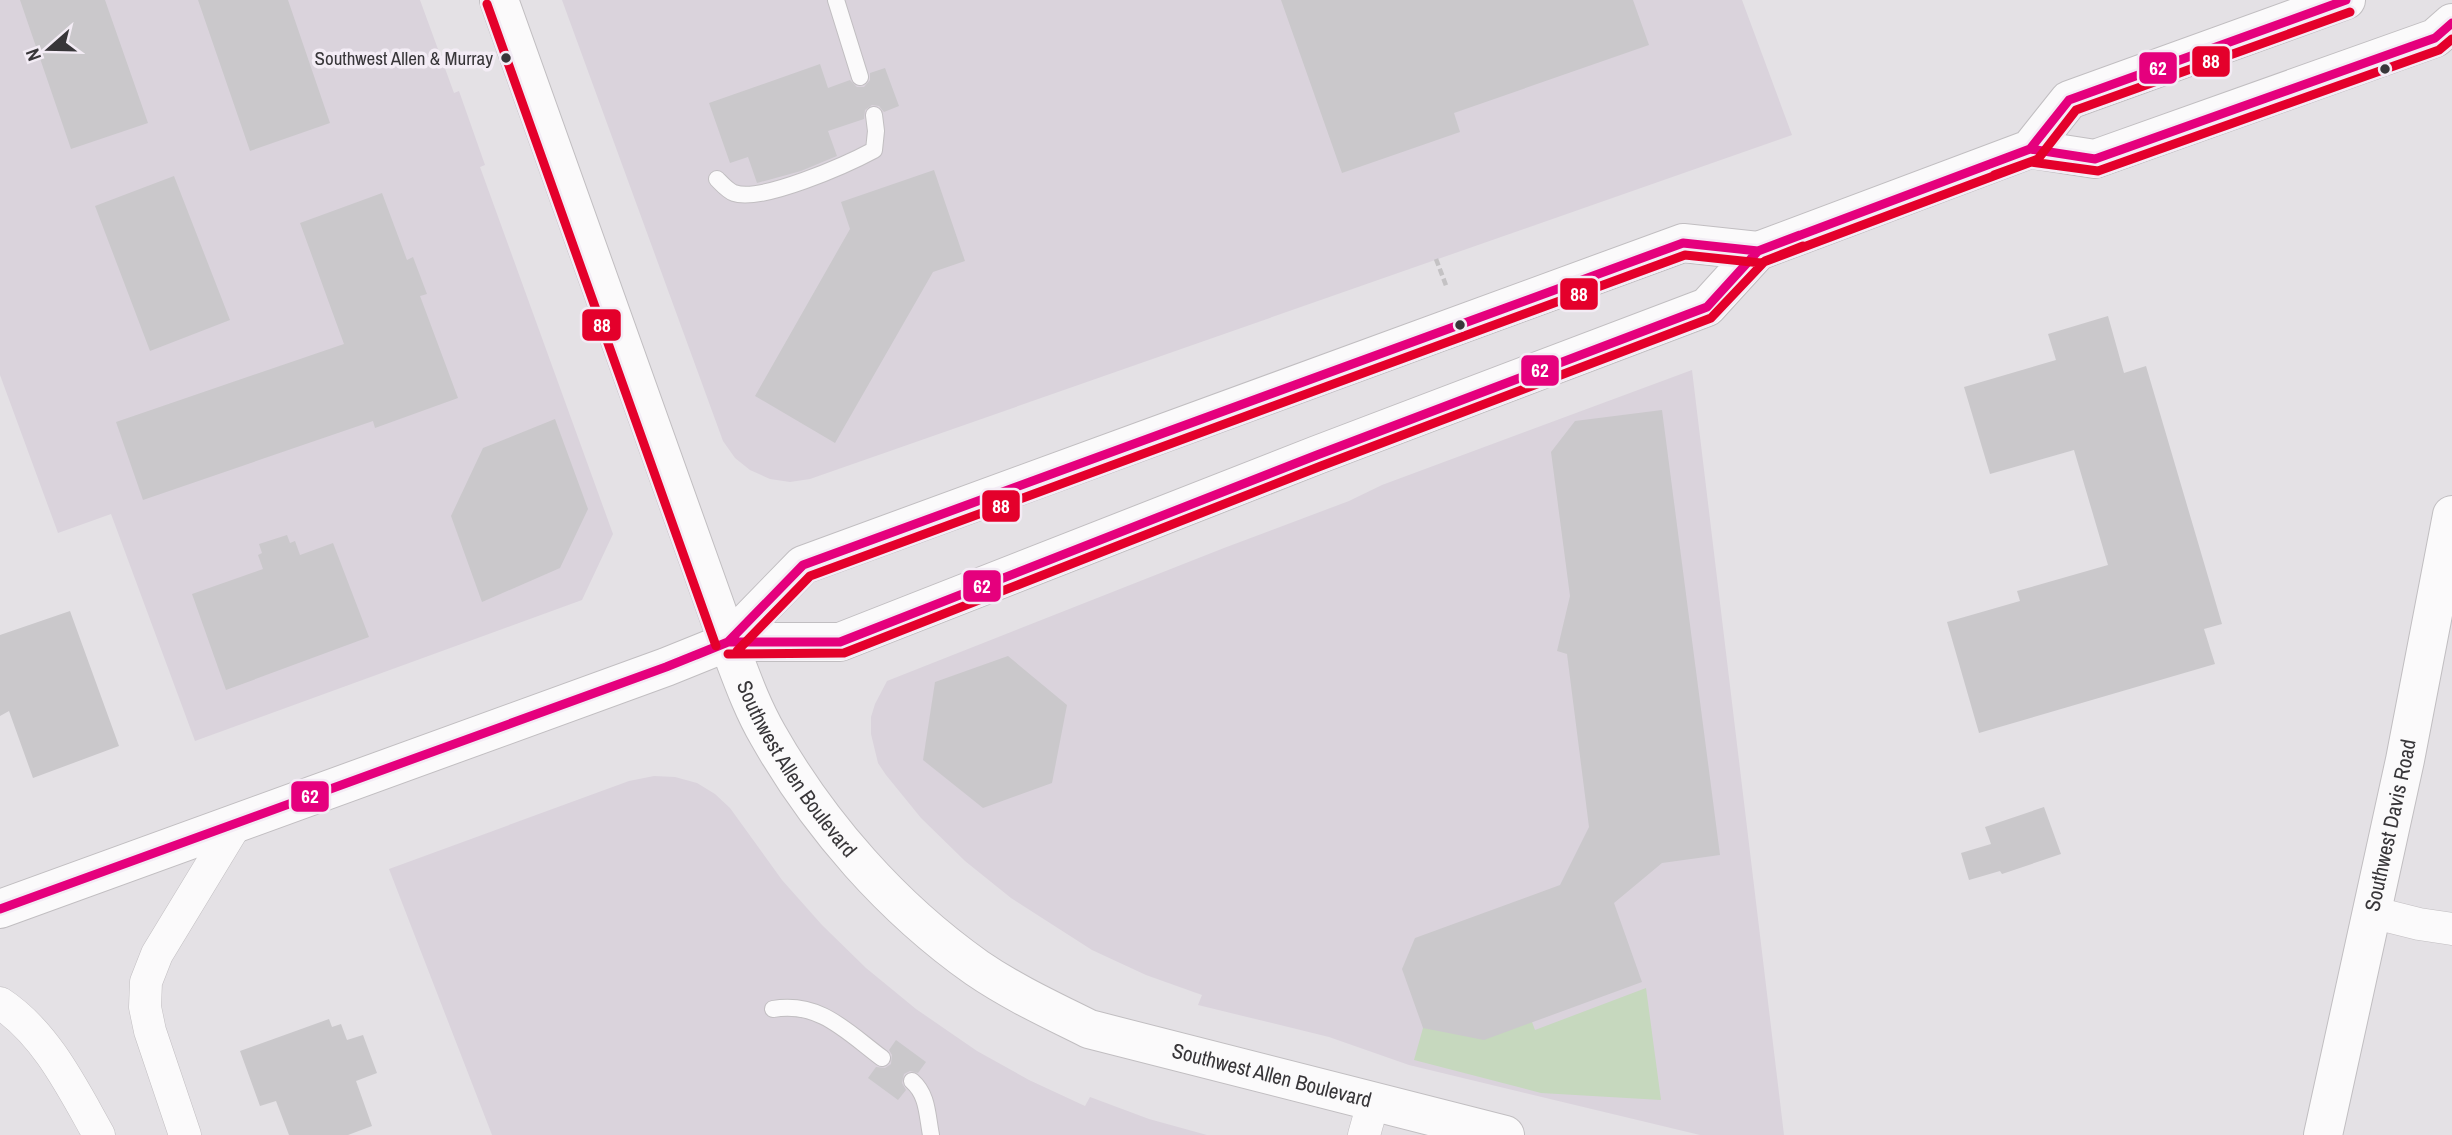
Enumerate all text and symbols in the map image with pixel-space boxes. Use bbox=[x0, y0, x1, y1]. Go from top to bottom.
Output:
north arrow bbox=[14, 14, 84, 84]
text: N bbox=[19, 45, 47, 65]
place label: Southwest Allen & Murray bbox=[315, 45, 493, 71]
line badge: 88 bbox=[2191, 45, 2231, 78]
text: 88 bbox=[2202, 48, 2220, 74]
marker: Southwest Allen & Murray bbox=[499, 51, 513, 65]
line badge: 62 bbox=[2138, 51, 2178, 85]
text: 62 bbox=[2149, 55, 2167, 81]
unlabelled marker bbox=[2378, 62, 2392, 76]
line badge: 88 bbox=[1559, 277, 1599, 311]
text: 88 bbox=[1570, 281, 1588, 307]
line badge: 88 bbox=[581, 308, 622, 342]
text: 88 bbox=[593, 312, 611, 338]
unlabelled marker bbox=[1453, 318, 1467, 332]
line badge: 62 bbox=[1520, 354, 1560, 387]
text: 62 bbox=[1531, 357, 1549, 383]
line badge: 88 bbox=[981, 489, 1021, 523]
text: 88 bbox=[992, 493, 1010, 519]
line badge: 62 bbox=[962, 569, 1002, 603]
text: 62 bbox=[973, 573, 991, 599]
street label: Southwest Allen Boulevard bbox=[730, 676, 864, 863]
street label: Southwest Davis Road bbox=[2357, 737, 2423, 914]
line badge: 62 bbox=[290, 780, 330, 813]
text: 62 bbox=[301, 783, 319, 809]
street label: Southwest Allen Boulevard bbox=[1169, 1036, 1375, 1114]

